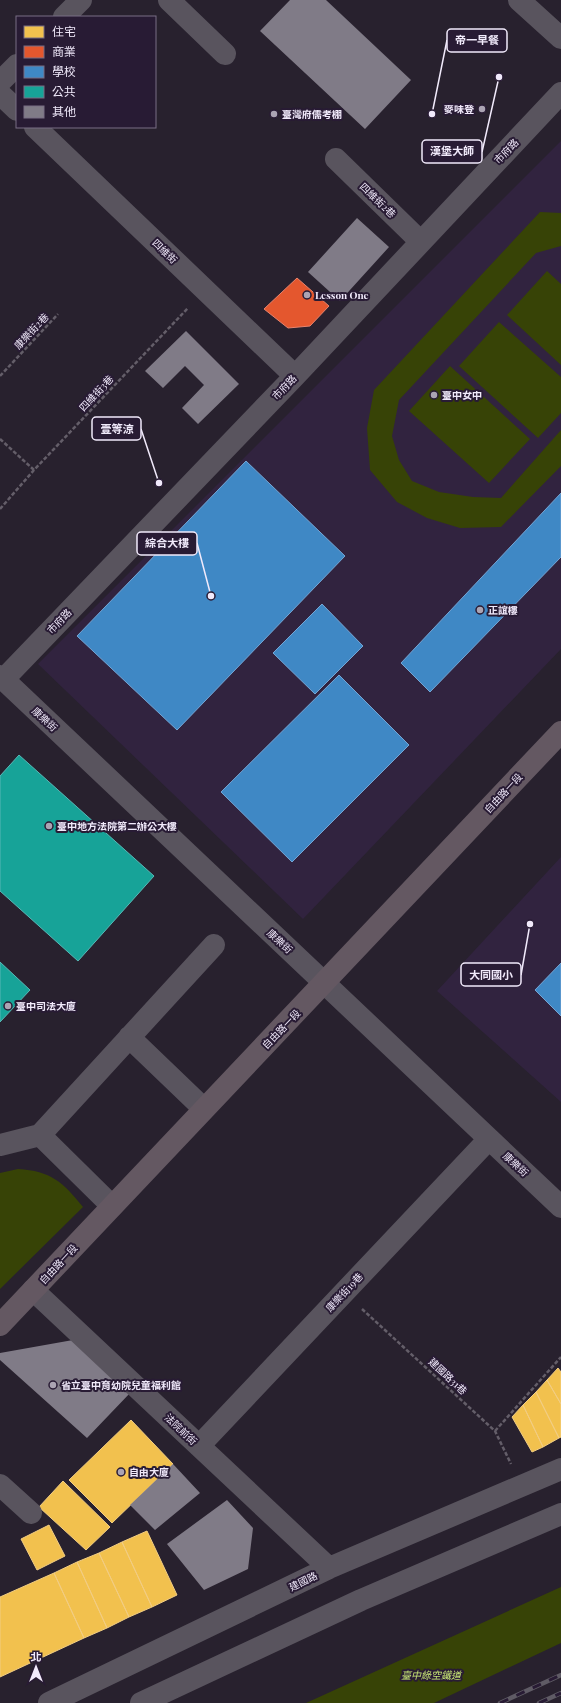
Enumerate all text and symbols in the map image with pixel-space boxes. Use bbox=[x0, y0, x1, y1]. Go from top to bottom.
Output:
legend bbox=[16, 16, 156, 128]
text: 住宅 bbox=[52, 23, 76, 39]
callout: 帝一早餐 bbox=[447, 29, 507, 52]
text: 帝一早餐 bbox=[455, 32, 499, 47]
text: 商業 bbox=[52, 43, 76, 59]
text: 學校 bbox=[52, 63, 76, 79]
text: 公共 bbox=[52, 83, 76, 99]
place label: 麥味登 bbox=[443, 102, 475, 116]
text: 其他 bbox=[52, 103, 76, 119]
marker: 麥味登 bbox=[477, 104, 487, 114]
place label: 臺灣府儒考棚 bbox=[282, 107, 342, 121]
marker: 臺灣府儒考棚 bbox=[269, 109, 279, 119]
street label: 市府路 bbox=[491, 135, 521, 167]
callout: 漢堡大師 bbox=[422, 140, 482, 163]
text: 漢堡大師 bbox=[430, 143, 474, 158]
street label: 四維街2巷 bbox=[357, 179, 399, 221]
street label: 四維街 bbox=[149, 236, 181, 266]
place label: Lesson One bbox=[315, 288, 369, 302]
marker: Lesson One bbox=[302, 290, 312, 300]
street label: 康樂街2巷 bbox=[11, 310, 51, 352]
street label: 市府路 bbox=[269, 371, 299, 403]
street label: 四維街3巷 bbox=[76, 372, 116, 414]
place label: 臺中女中 bbox=[442, 388, 482, 402]
marker: 臺中女中 bbox=[429, 390, 439, 400]
callout: 壹等涼 bbox=[92, 417, 141, 440]
text: 壹等涼 bbox=[101, 421, 134, 436]
callout: 綜合大樓 bbox=[137, 532, 197, 555]
text: 綜合大樓 bbox=[145, 535, 189, 550]
place label: 正誼樓 bbox=[488, 603, 518, 617]
street label: 市府路 bbox=[44, 605, 74, 637]
marker: 正誼樓 bbox=[475, 605, 485, 615]
street label: 康樂街 bbox=[29, 704, 61, 734]
street label: 自由路一段 bbox=[481, 770, 525, 816]
place label: 臺中地方法院第二辦公大樓 bbox=[57, 819, 177, 833]
marker: 臺中地方法院第二辦公大樓 bbox=[44, 821, 54, 831]
street label: 康樂街 bbox=[264, 926, 296, 956]
callout: 大同國小 bbox=[461, 963, 521, 986]
text: 大同國小 bbox=[469, 967, 513, 982]
place label: 臺中司法大廈 bbox=[16, 999, 76, 1013]
marker: 臺中司法大廈 bbox=[3, 1001, 13, 1011]
street label: 自由路一段 bbox=[259, 1006, 303, 1052]
street label: 康樂街 bbox=[500, 1149, 532, 1179]
street label: 自由路一段 bbox=[36, 1241, 80, 1287]
street label: 康樂街19巷 bbox=[322, 1269, 366, 1315]
street label: 建國路31巷 bbox=[426, 1354, 470, 1398]
place label: 省立臺中育幼院兒童福利館 bbox=[61, 1378, 181, 1392]
marker: 省立臺中育幼院兒童福利館 bbox=[48, 1380, 58, 1390]
street label: 法院前街 bbox=[162, 1410, 200, 1448]
place label: 自由大廈 bbox=[129, 1465, 169, 1479]
marker: 自由大廈 bbox=[116, 1467, 126, 1477]
street label: 建國路 bbox=[286, 1568, 320, 1594]
north arrow bbox=[16, 1647, 56, 1687]
text: 北 bbox=[31, 1649, 42, 1664]
park label: 臺中綠空鐵道 bbox=[401, 1668, 463, 1682]

